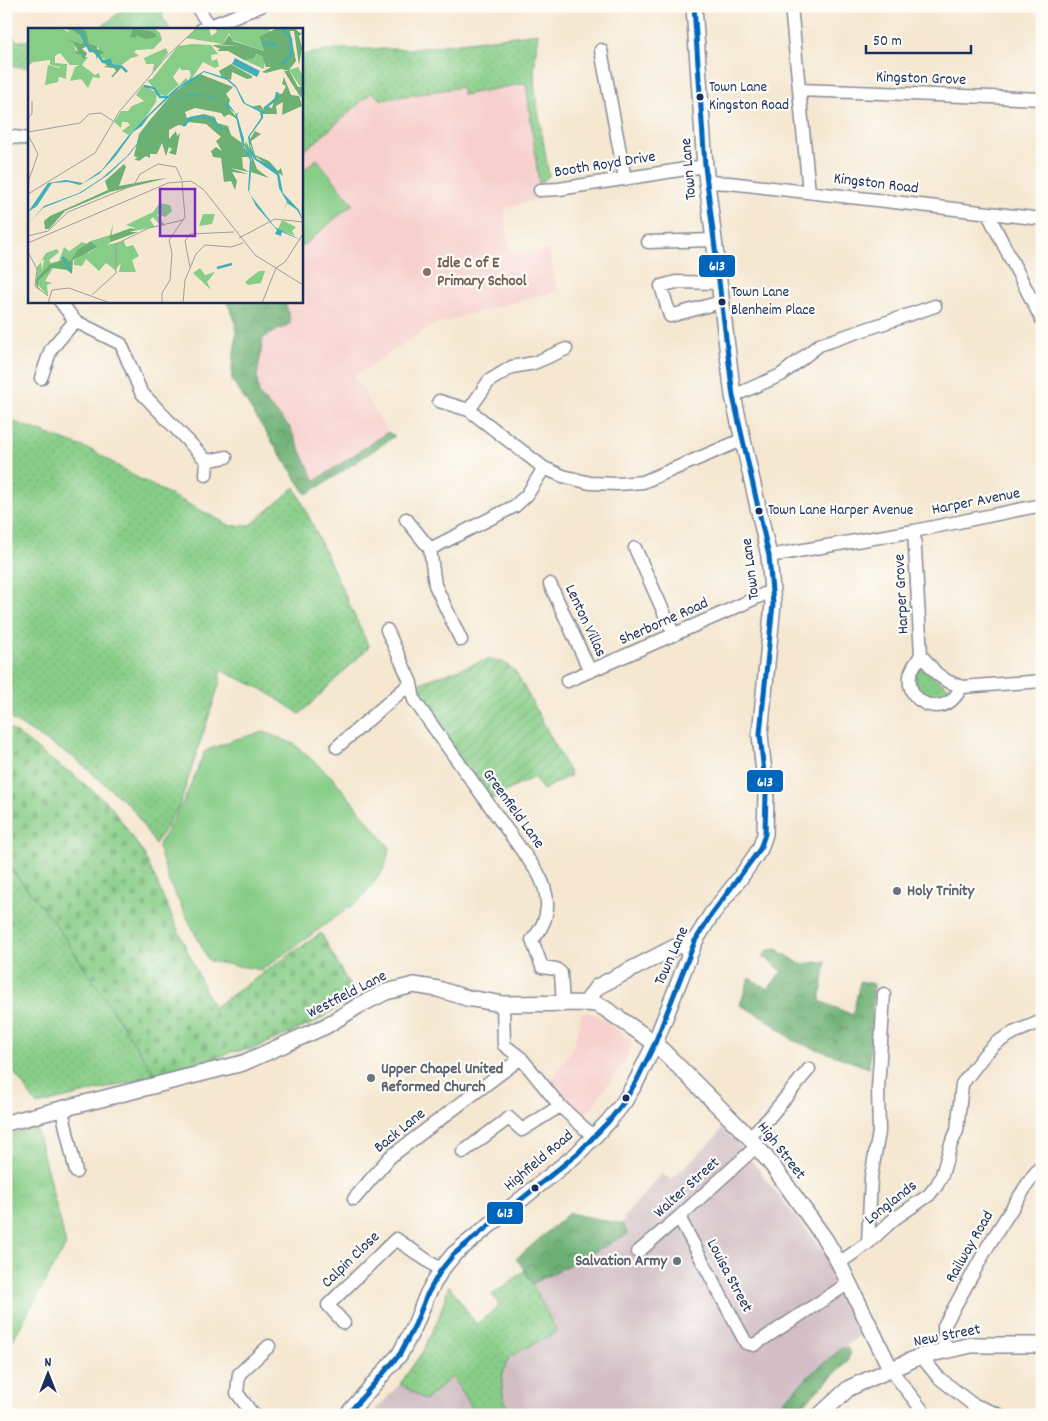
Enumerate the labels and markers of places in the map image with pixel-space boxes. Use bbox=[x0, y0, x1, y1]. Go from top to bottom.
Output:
place label: Town Lane Kingston Road bbox=[709, 77, 789, 117]
marker: Town Lane Kingston Road bbox=[695, 92, 705, 102]
place label: Idle C of E Primary School bbox=[437, 252, 527, 293]
marker: Idle C of E Primary School bbox=[421, 266, 433, 278]
place label: Town Lane Blenheim Place bbox=[731, 282, 816, 322]
marker: Town Lane Blenheim Place bbox=[717, 297, 727, 307]
place label: Town Lane Harper Avenue bbox=[768, 500, 914, 522]
marker: Town Lane Harper Avenue bbox=[754, 506, 764, 516]
place label: Holy Trinity bbox=[907, 880, 976, 903]
marker: Holy Trinity bbox=[891, 885, 903, 897]
place label: Upper Chapel United Reformed Church bbox=[381, 1058, 503, 1099]
marker: Upper Chapel United Reformed Church bbox=[365, 1072, 377, 1084]
unlabelled marker bbox=[621, 1093, 631, 1103]
unlabelled marker bbox=[530, 1183, 540, 1193]
place label: Salvation Army bbox=[575, 1250, 669, 1273]
marker: Salvation Army bbox=[671, 1255, 683, 1267]

